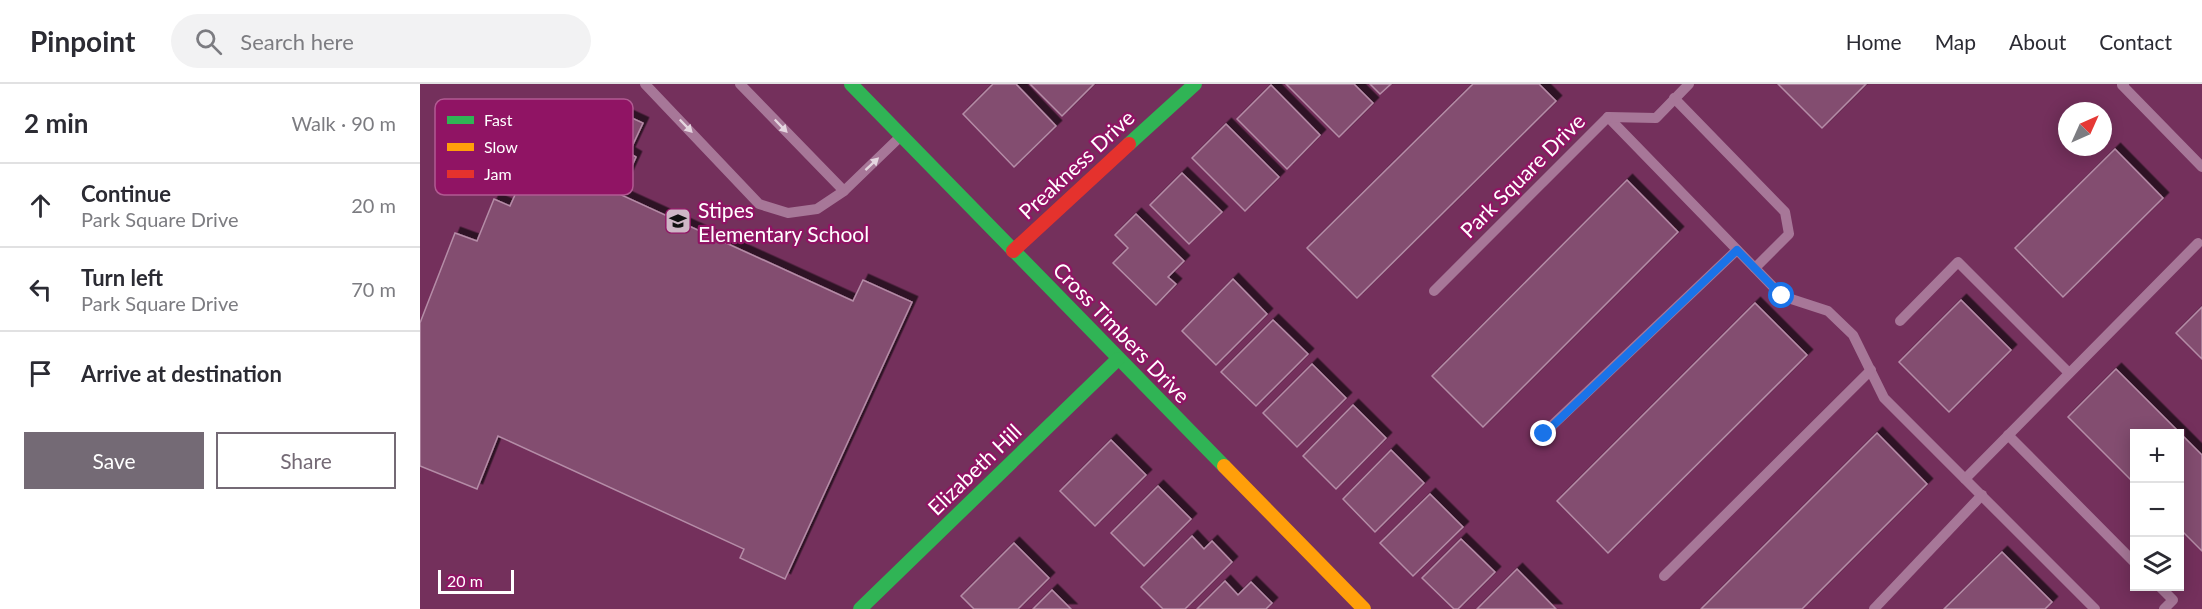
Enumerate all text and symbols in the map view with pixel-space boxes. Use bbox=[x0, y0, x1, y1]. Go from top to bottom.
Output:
search box bbox=[171, 14, 591, 68]
text: Pinpoint bbox=[30, 24, 135, 58]
icon: search bbox=[192, 25, 225, 58]
text: Search here bbox=[240, 28, 354, 55]
text: Home bbox=[1846, 29, 1902, 54]
text: Map bbox=[1935, 29, 1976, 54]
text: About bbox=[2009, 29, 2066, 54]
text: Contact bbox=[2099, 29, 2172, 54]
legend bbox=[435, 99, 633, 195]
north arrow bbox=[2058, 102, 2112, 156]
street label: Preakness Drive bbox=[1013, 104, 1139, 224]
text: 2 min bbox=[24, 107, 88, 139]
street label: Park Square Drive bbox=[1455, 108, 1589, 242]
text: Fast bbox=[484, 110, 513, 129]
text: Walk · 90 m bbox=[291, 111, 396, 135]
one-way arrow bbox=[773, 118, 787, 132]
one-way arrow bbox=[678, 119, 692, 133]
text: Slow bbox=[484, 137, 518, 156]
one-way arrow bbox=[864, 157, 879, 171]
text: Jam bbox=[484, 164, 512, 183]
text: Continue bbox=[81, 180, 171, 207]
icon: ahead bbox=[24, 189, 57, 222]
text: 20 m bbox=[351, 193, 396, 217]
place label: Stipes Elementary School bbox=[698, 197, 869, 246]
school or university icon: Stipes Elementary School bbox=[663, 206, 693, 236]
text: Park Square Drive bbox=[81, 207, 239, 231]
street label: Cross Timbers Drive bbox=[1049, 257, 1195, 407]
text: Turn left bbox=[81, 264, 163, 291]
icon: left bbox=[24, 273, 57, 306]
text: 70 m bbox=[351, 277, 396, 301]
route start bbox=[1768, 282, 1794, 308]
text: Park Square Drive bbox=[81, 291, 239, 315]
icon: arrive bbox=[24, 357, 57, 390]
text: Arrive at destination bbox=[81, 360, 282, 387]
street label: Elizabeth Hill bbox=[922, 418, 1026, 520]
route end bbox=[1530, 420, 1556, 446]
map controls bbox=[2130, 429, 2184, 591]
button: + bbox=[2130, 429, 2184, 483]
button: Save bbox=[24, 432, 204, 489]
button: Share bbox=[216, 432, 396, 489]
button: − bbox=[2130, 483, 2184, 537]
button: layers bbox=[2130, 537, 2184, 591]
scale bar bbox=[438, 567, 514, 594]
text: 20 m bbox=[447, 571, 483, 590]

